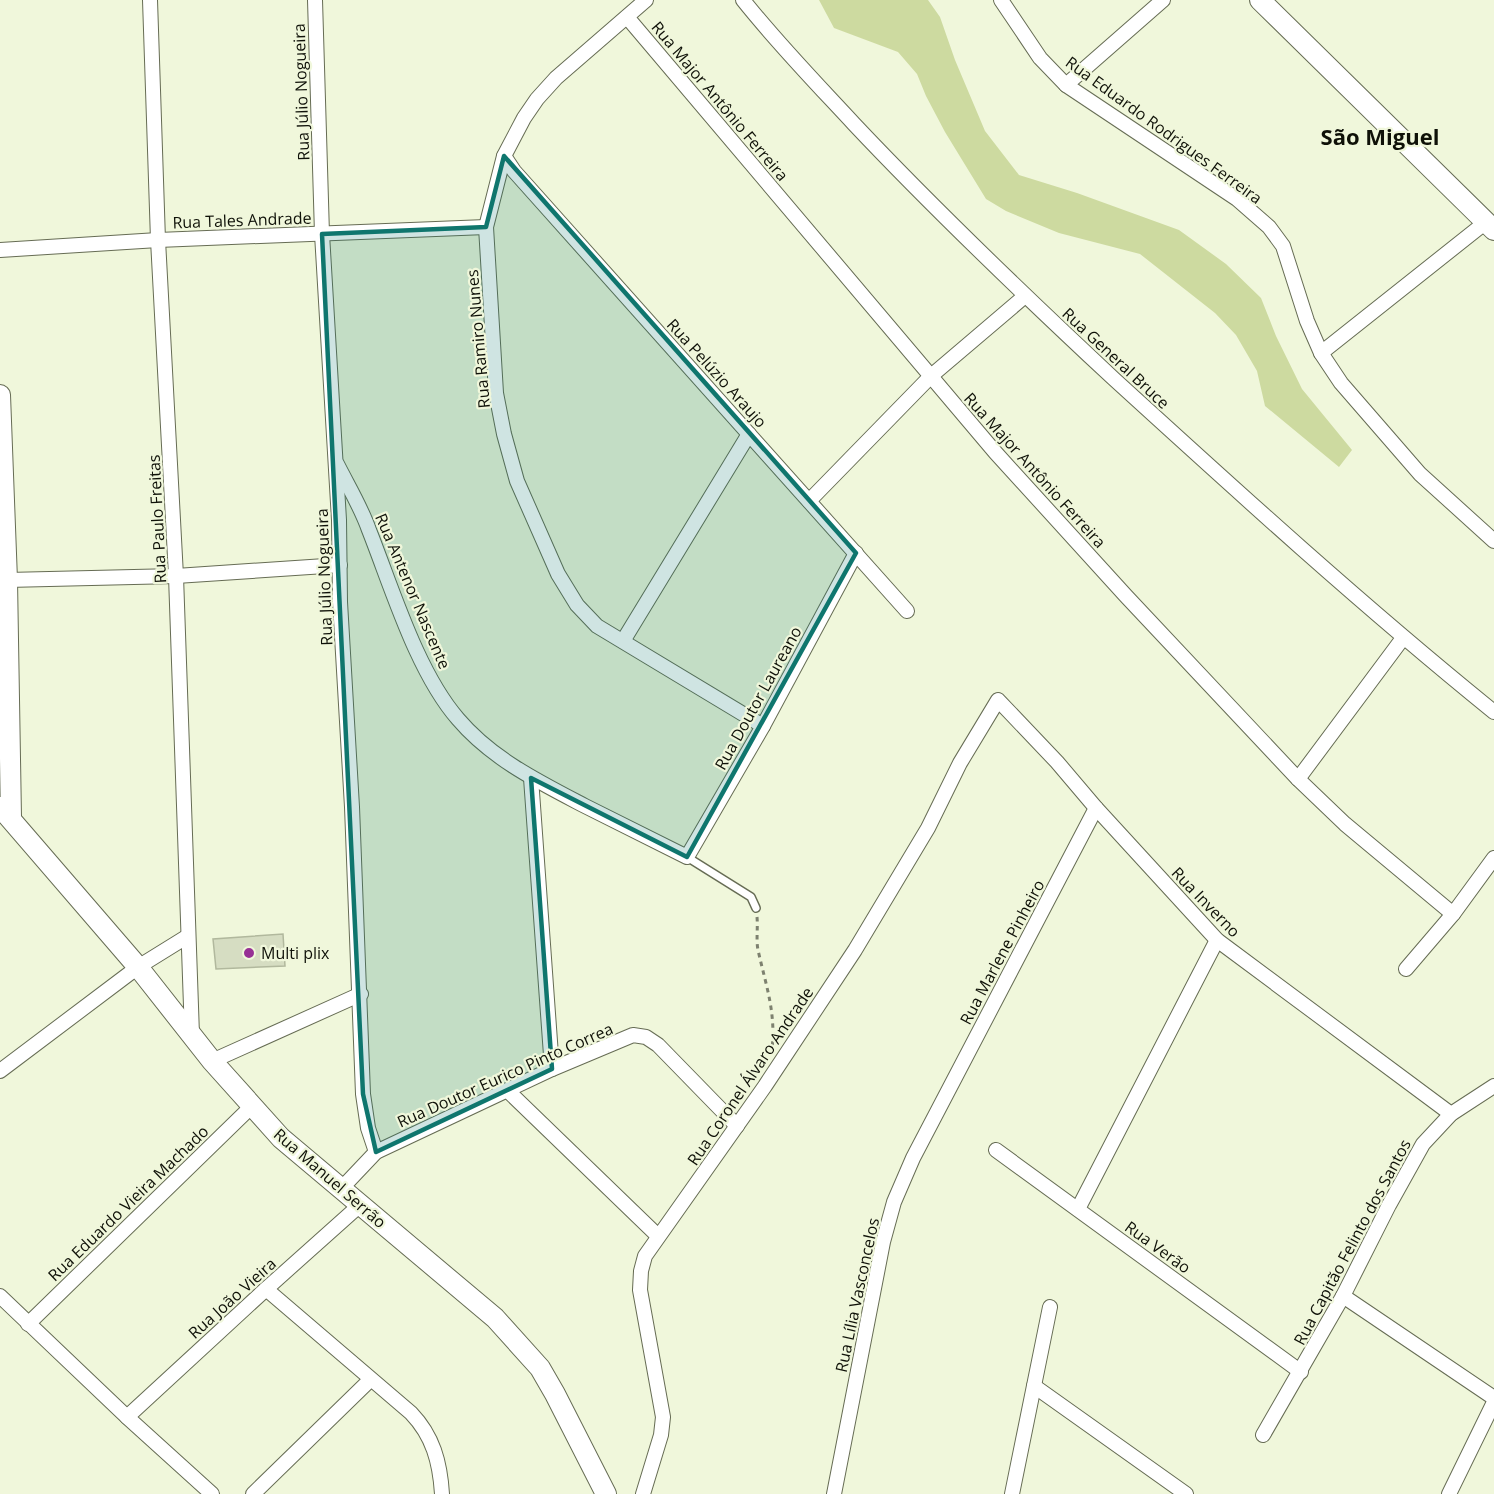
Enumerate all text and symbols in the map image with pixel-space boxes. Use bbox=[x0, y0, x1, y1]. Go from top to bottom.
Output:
street label: Rua Major Antônio Ferreira bbox=[647, 17, 793, 185]
street label: Rua Júlio Nogueira bbox=[288, 23, 314, 161]
street label: Rua Eduardo Rodrigues Ferreira bbox=[1061, 51, 1267, 209]
district label: São Miguel bbox=[1321, 121, 1439, 151]
street label: Rua Tales Andrade bbox=[172, 207, 312, 233]
street label: Rua Ramiro Nunes bbox=[461, 269, 495, 409]
street label: Rua General Bruce bbox=[1058, 303, 1174, 413]
street label: Rua Pelúzio Araujo bbox=[662, 314, 772, 432]
street label: Rua Major Antônio Ferreira bbox=[959, 388, 1111, 552]
street label: Rua Paulo Freitas bbox=[143, 454, 171, 584]
street label: Rua Júlio Nogueira bbox=[311, 508, 337, 646]
street label: Rua Antenor Nascente bbox=[370, 510, 456, 672]
street label: Rua Doutor Laureano bbox=[709, 622, 807, 774]
street label: Rua Inverno bbox=[1167, 862, 1245, 942]
street label: Rua Marlene Pinheiro bbox=[954, 876, 1050, 1028]
place label: Multi plix bbox=[261, 942, 330, 964]
marker: Multi plix bbox=[242, 946, 256, 960]
street label: Rua Coronel Álvaro Andrade bbox=[682, 982, 818, 1170]
street label: Rua Doutor Eurico Pinto Correa bbox=[394, 1017, 616, 1133]
street label: Rua Eduardo Vieira Machado bbox=[43, 1120, 213, 1286]
street label: Rua Manuel Serrão bbox=[269, 1123, 391, 1233]
street label: Rua Capitão Felinto dos Santos bbox=[1288, 1135, 1416, 1349]
street label: Rua Lília Vasconcelos bbox=[830, 1216, 884, 1374]
street label: Rua Verão bbox=[1121, 1216, 1195, 1278]
street label: Rua João Vieira bbox=[183, 1253, 281, 1343]

